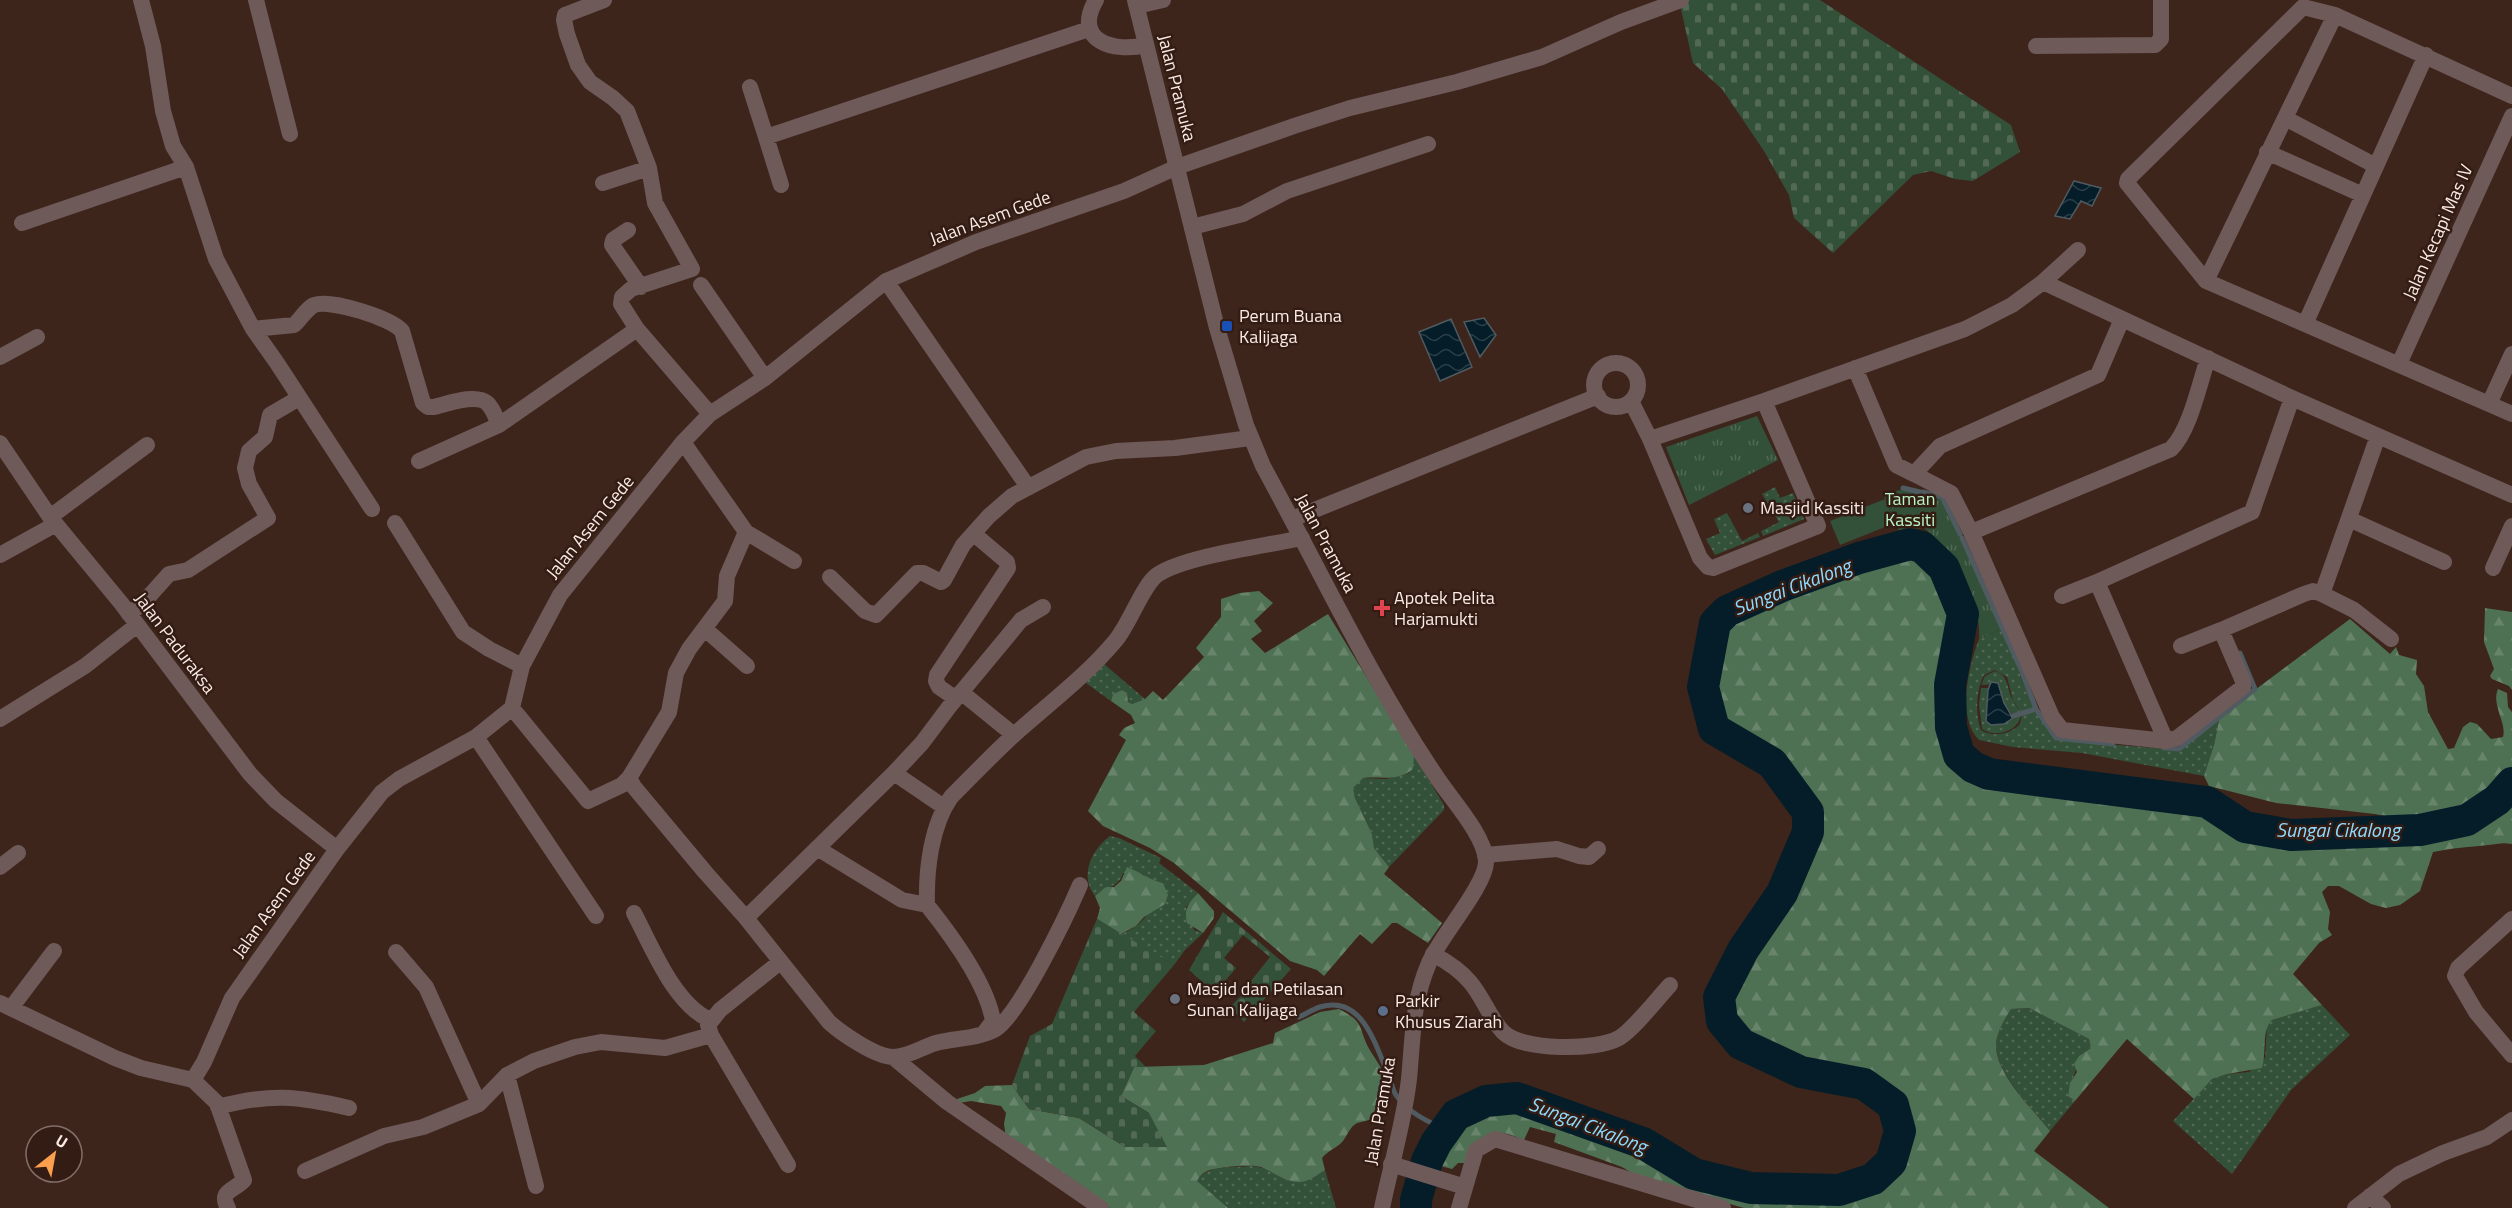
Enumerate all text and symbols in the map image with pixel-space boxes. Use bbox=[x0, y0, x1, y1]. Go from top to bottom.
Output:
street label: Jalan Pramuka bbox=[1151, 32, 1204, 144]
street label: Jalan Kecapi Mas IV bbox=[2396, 159, 2480, 304]
street label: Jalan Asem Gede bbox=[926, 183, 1054, 252]
place label: Perum Buana Kalijaga bbox=[1239, 302, 1342, 350]
marker: Perum Buana Kalijaga bbox=[1220, 319, 1234, 333]
street label: Jalan Asem Gede bbox=[539, 469, 640, 585]
park label: Taman Kassiti bbox=[1885, 485, 1935, 533]
street label: Jalan Pramuka bbox=[1289, 488, 1364, 597]
place label: Masjid Kassiti bbox=[1760, 494, 1864, 521]
marker: Masjid Kassiti bbox=[1741, 501, 1755, 515]
water label: Sungai Cikalong bbox=[1728, 549, 1858, 623]
place label: Apotek Pelita Harjamukti bbox=[1394, 584, 1495, 632]
street label: Jalan Paduraksa bbox=[128, 586, 223, 699]
marker: Apotek Pelita Harjamukti bbox=[1375, 601, 1389, 615]
water label: Sungai Cikalong bbox=[2276, 814, 2403, 845]
street label: Jalan Asem Gede bbox=[225, 844, 322, 963]
place label: Masjid dan Petilasan Sunan Kalijaga bbox=[1187, 975, 1343, 1023]
place label: Parkir Khusus Ziarah bbox=[1395, 987, 1502, 1035]
marker: Masjid dan Petilasan Sunan Kalijaga bbox=[1168, 992, 1182, 1006]
marker: Parkir Khusus Ziarah bbox=[1376, 1004, 1390, 1018]
street label: Jalan Pramuka bbox=[1357, 1055, 1402, 1167]
water label: Sungai Cikalong bbox=[1525, 1088, 1654, 1162]
north arrow bbox=[24, 1124, 84, 1184]
text: U bbox=[51, 1128, 72, 1154]

